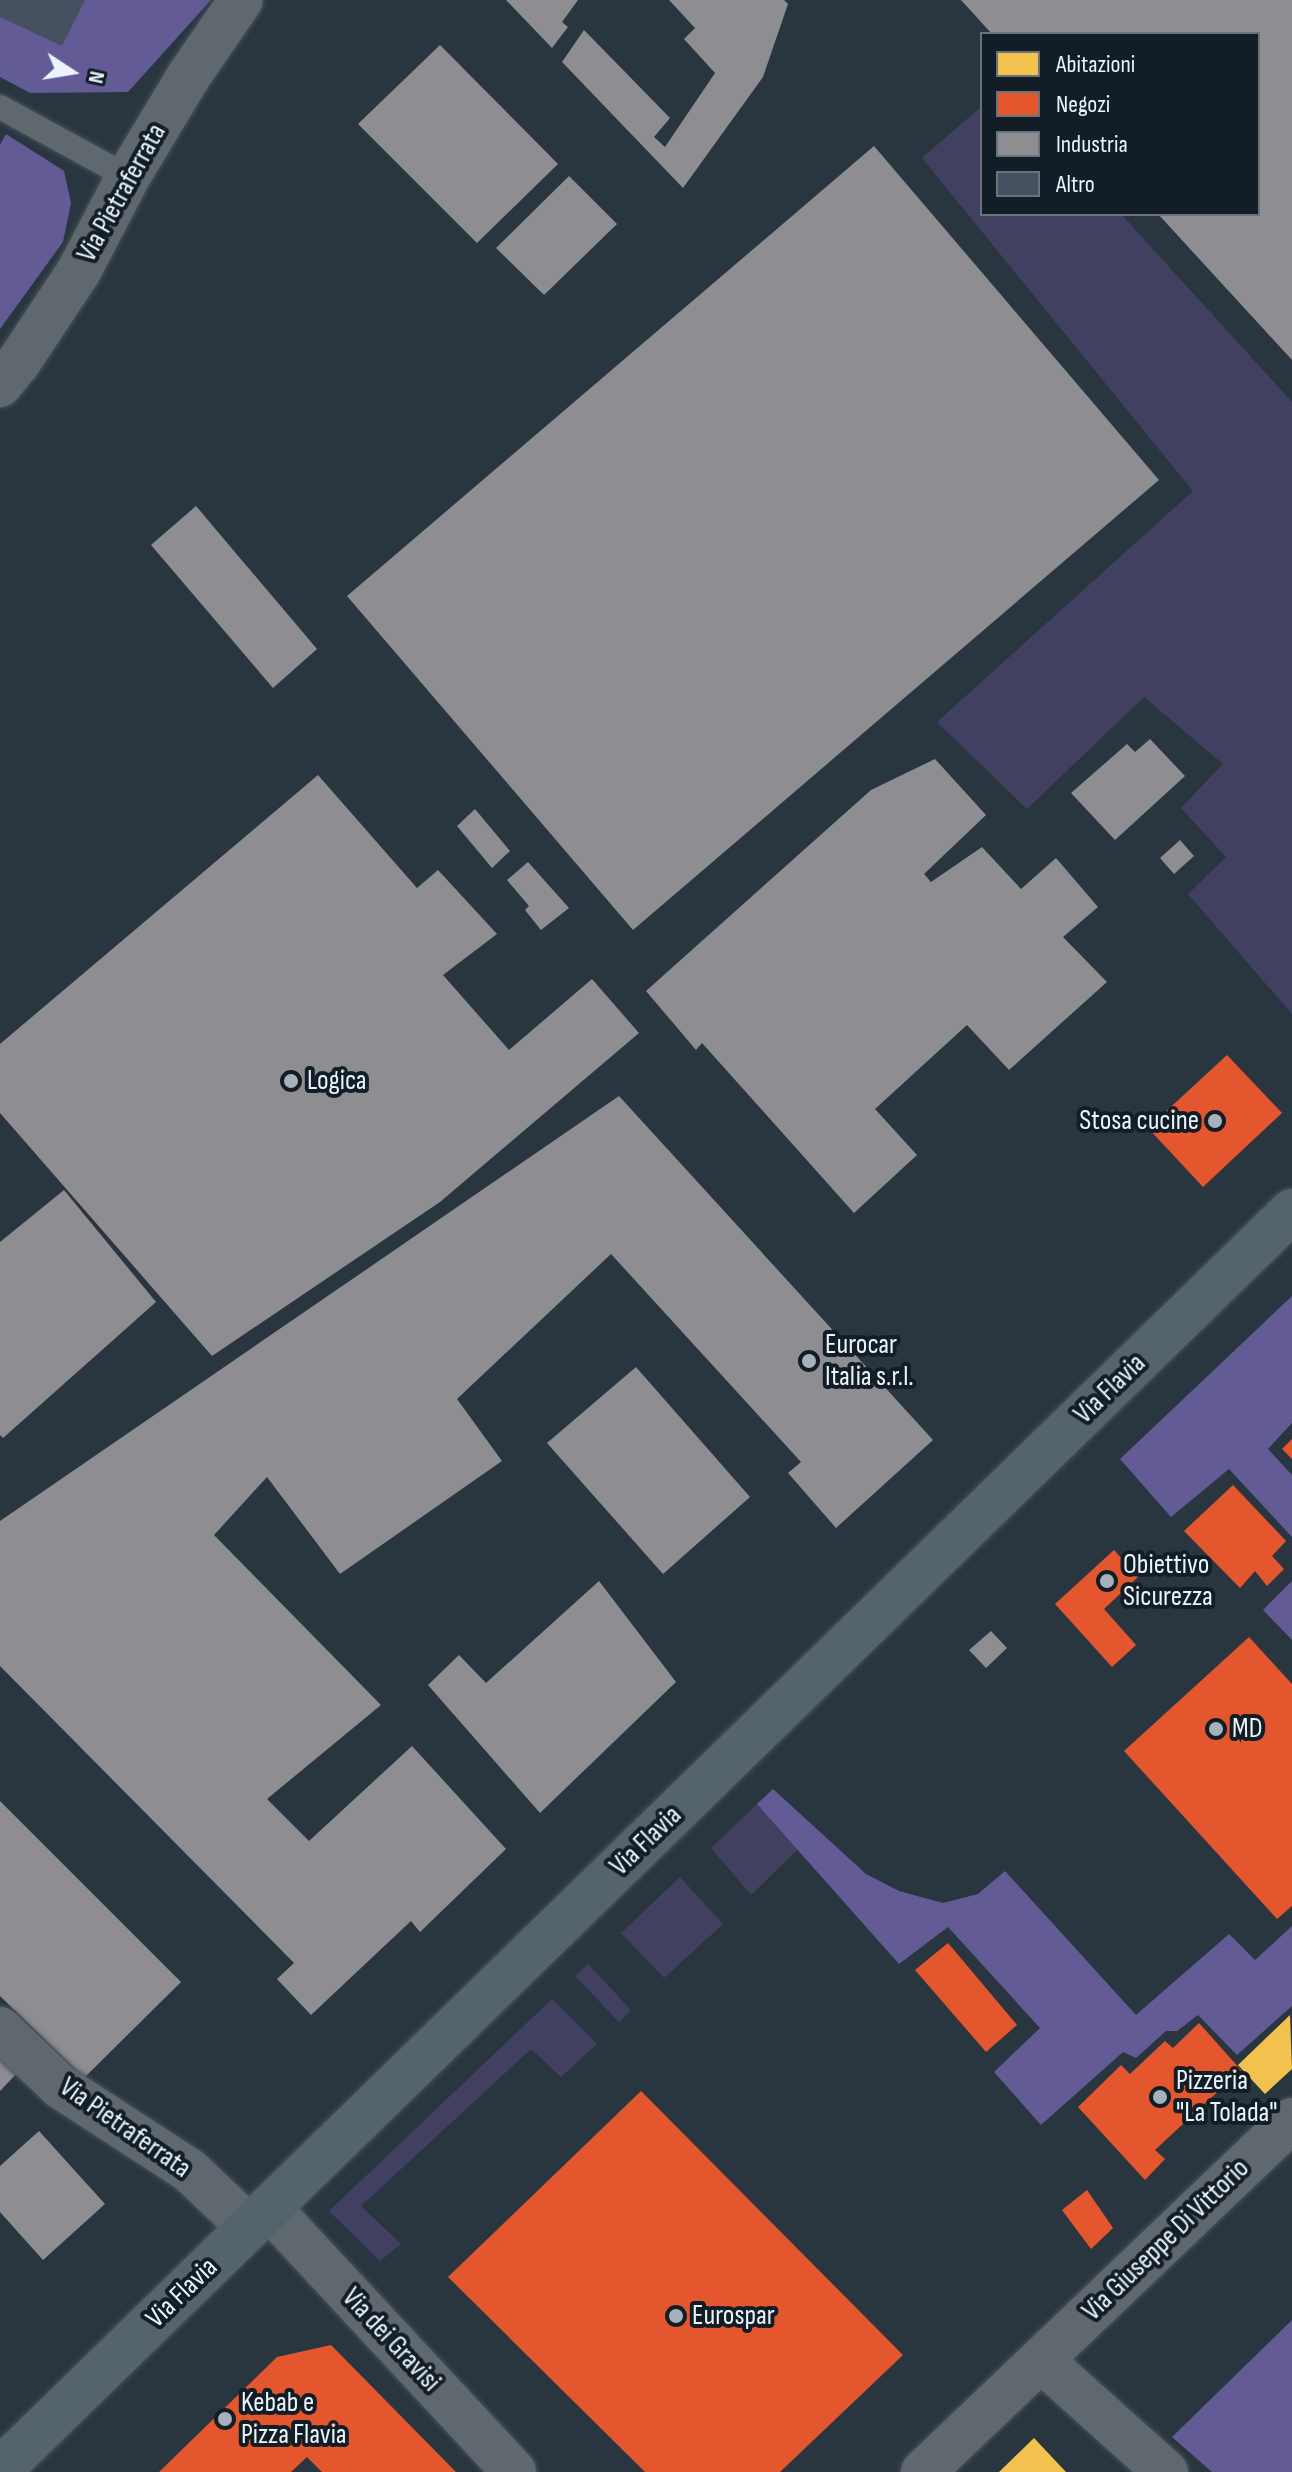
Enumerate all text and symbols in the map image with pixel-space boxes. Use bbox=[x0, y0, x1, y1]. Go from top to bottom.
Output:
north arrow bbox=[32, 32, 112, 112]
legend bbox=[980, 32, 1260, 216]
text: Abitazioni bbox=[1056, 50, 1135, 79]
text: N bbox=[82, 69, 110, 86]
text: Negozi bbox=[1056, 90, 1110, 119]
street label: Via Pietraferrata bbox=[70, 118, 174, 268]
text: Industria bbox=[1056, 130, 1128, 159]
text: Altro bbox=[1056, 170, 1095, 199]
place label: Logica bbox=[307, 1064, 367, 1098]
marker: Logica bbox=[282, 1072, 300, 1090]
place label: Stosa cucine bbox=[1079, 1104, 1199, 1138]
marker: Stosa cucine bbox=[1206, 1112, 1224, 1130]
place label: Eurocar Italia s.r.l. bbox=[825, 1328, 914, 1394]
street label: Via Flavia bbox=[1067, 1347, 1153, 1431]
marker: Eurocar Italia s.r.l. bbox=[800, 1352, 818, 1370]
place label: Obiettivo Sicurezza bbox=[1123, 1548, 1213, 1614]
marker: Obiettivo Sicurezza bbox=[1098, 1572, 1116, 1590]
place label: MD bbox=[1232, 1712, 1262, 1746]
marker: MD bbox=[1207, 1720, 1225, 1738]
street label: Via Flavia bbox=[603, 1799, 689, 1883]
place label: Pizzeria "La Tolada" bbox=[1176, 2064, 1278, 2130]
street label: Via Pietraferrata bbox=[53, 2071, 197, 2185]
marker: Pizzeria "La Tolada" bbox=[1151, 2088, 1169, 2106]
street label: Via Giuseppe Di Vittorio bbox=[1076, 2152, 1256, 2328]
street label: Via Flavia bbox=[139, 2251, 225, 2335]
street label: Via dei Gravisi bbox=[335, 2281, 447, 2399]
place label: Eurospar bbox=[692, 2299, 775, 2333]
marker: Eurospar bbox=[667, 2307, 685, 2325]
place label: Kebab e Pizza Flavia bbox=[241, 2386, 347, 2452]
marker: Kebab e Pizza Flavia bbox=[216, 2410, 234, 2428]

